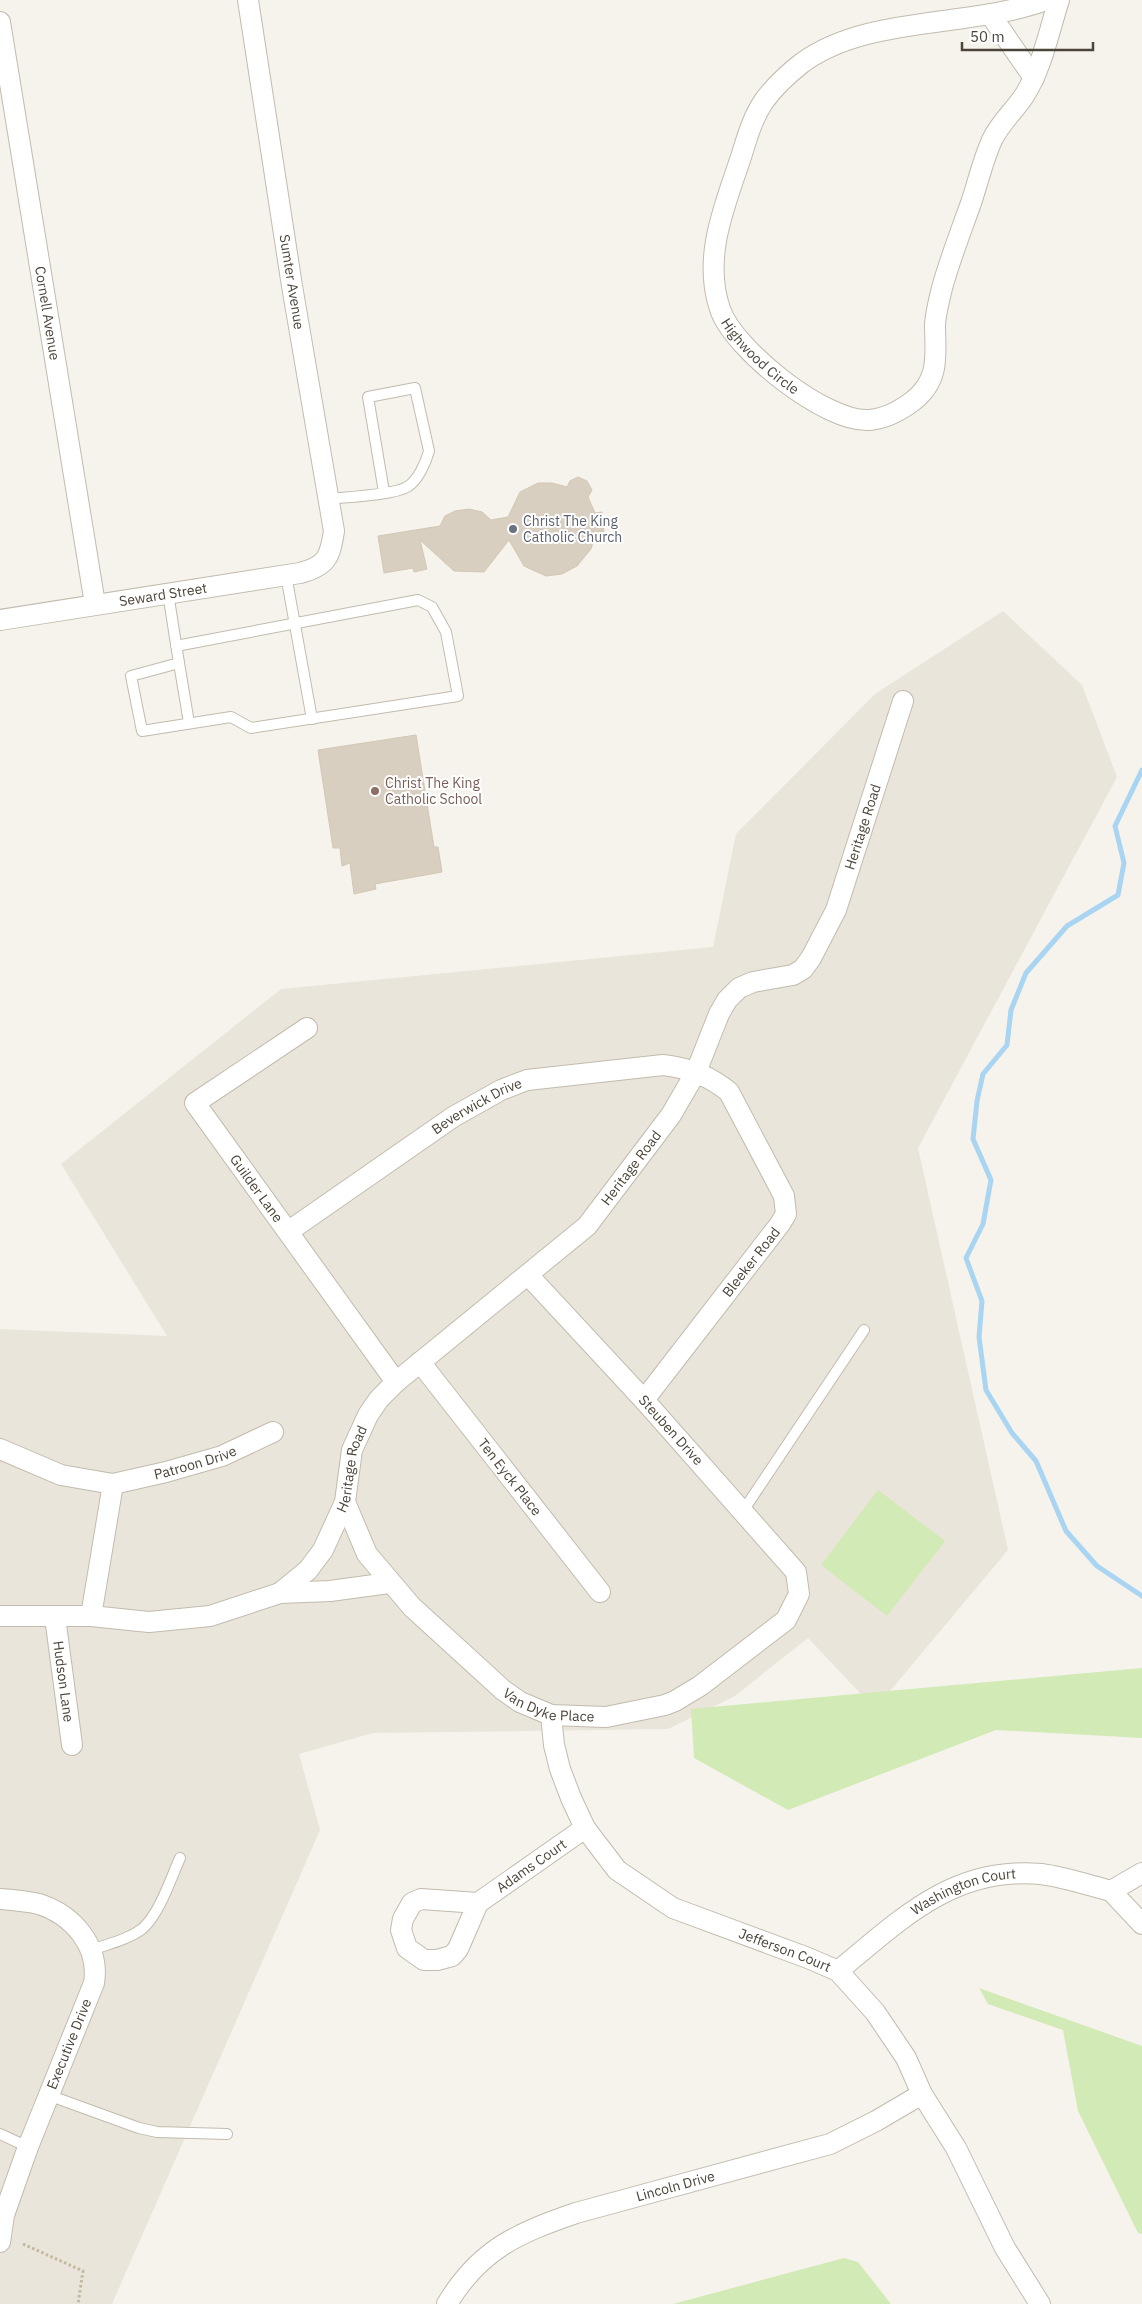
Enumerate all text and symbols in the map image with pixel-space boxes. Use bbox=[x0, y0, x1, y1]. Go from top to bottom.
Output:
scale bar bbox=[962, 20, 1093, 52]
text: 50 m bbox=[970, 27, 1005, 46]
street label: Sumter Avenue bbox=[276, 233, 308, 331]
street label: Cornell Avenue bbox=[31, 265, 64, 362]
street label: Highwood Circle bbox=[717, 315, 803, 398]
place label: Christ The King Catholic Church bbox=[523, 512, 622, 546]
marker: Christ The King Catholic Church bbox=[507, 523, 519, 535]
street label: Seward Street bbox=[118, 579, 208, 610]
place label: Christ The King Catholic School bbox=[385, 774, 482, 808]
street label: Heritage Road bbox=[840, 782, 885, 872]
marker: Christ The King Catholic School bbox=[369, 785, 381, 797]
street label: Beverwick Drive bbox=[428, 1074, 525, 1138]
street label: Heritage Road bbox=[597, 1127, 665, 1209]
street label: Guilder Lane bbox=[226, 1151, 287, 1226]
street label: Bleeker Road bbox=[718, 1223, 784, 1301]
street label: Steuben Drive bbox=[635, 1391, 707, 1469]
street label: Heritage Road bbox=[332, 1423, 371, 1515]
street label: Ten Eyck Place bbox=[474, 1435, 546, 1520]
street label: Patroon Drive bbox=[152, 1441, 240, 1483]
street label: Hudson Lane bbox=[49, 1640, 78, 1724]
street label: Van Dyke Place bbox=[499, 1684, 595, 1726]
street label: Adams Court bbox=[493, 1835, 570, 1896]
street label: Washington Court bbox=[907, 1864, 1016, 1919]
street label: Jefferson Court bbox=[736, 1924, 834, 1976]
street label: Executive Drive bbox=[43, 1996, 96, 2092]
street label: Lincoln Drive bbox=[634, 2167, 717, 2205]

